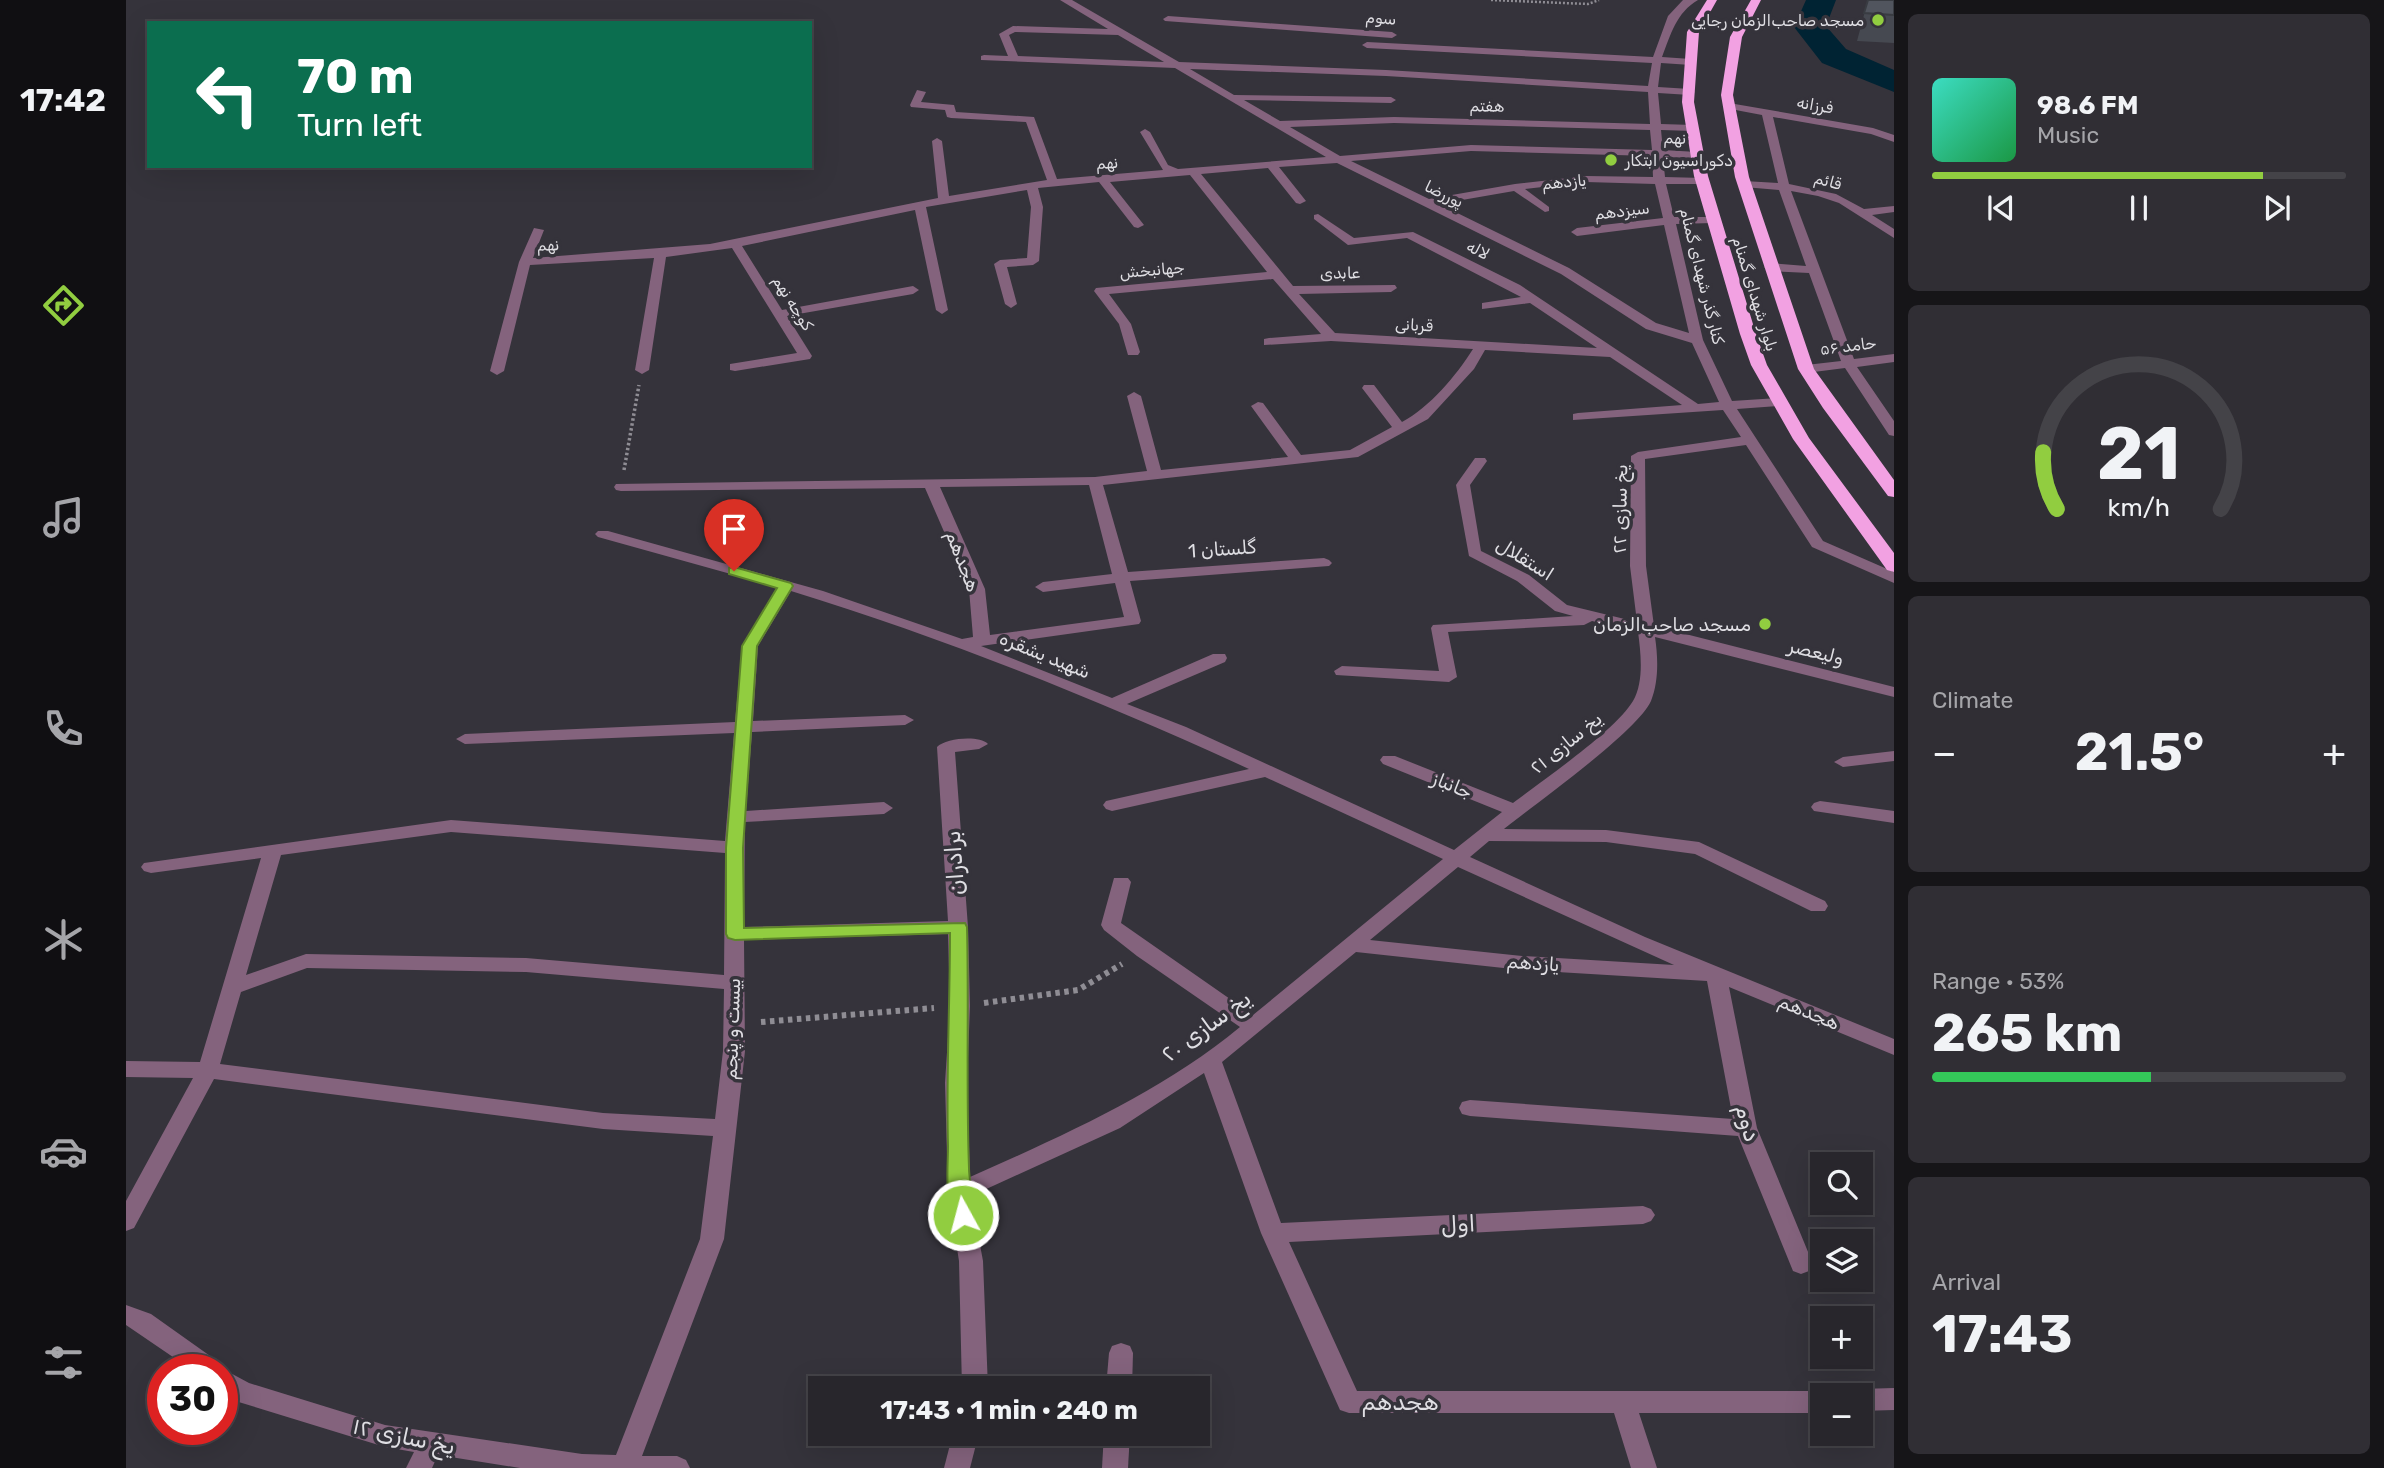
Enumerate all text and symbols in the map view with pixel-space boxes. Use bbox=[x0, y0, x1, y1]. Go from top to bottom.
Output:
street label: سوم bbox=[1365, 7, 1397, 30]
place label: مسجد صاحب‌الزمان رجایی bbox=[1691, 11, 1864, 31]
marker: مسجد صاحب‌الزمان رجایی bbox=[1870, 12, 1886, 28]
text: 70 m bbox=[297, 47, 414, 105]
icon: left bbox=[182, 49, 273, 140]
text: 17:42 bbox=[20, 81, 106, 119]
text: 98.6 FM bbox=[2037, 90, 2138, 121]
street label: فرزانه bbox=[1795, 92, 1835, 119]
street label: هفتم bbox=[1469, 96, 1505, 117]
text: Turn left bbox=[297, 106, 422, 144]
text: Music bbox=[2037, 121, 2099, 149]
street label: نهم bbox=[1663, 128, 1687, 149]
place label: دکوراسیون ابتکار bbox=[1624, 151, 1733, 171]
marker: دکوراسیون ابتکار bbox=[1603, 152, 1619, 168]
street label: نهم bbox=[1095, 153, 1119, 174]
street label: قائم bbox=[1812, 168, 1844, 195]
street label: یازدهم bbox=[1541, 171, 1587, 194]
street label: پوررضا bbox=[1421, 176, 1467, 212]
icon: previous bbox=[1982, 189, 2020, 227]
icon: pause bbox=[2120, 189, 2158, 227]
icon: next bbox=[2258, 189, 2296, 227]
street label: سیزدهم bbox=[1593, 198, 1651, 225]
street label: کنار گذر شهدای گمنام bbox=[1675, 206, 1728, 347]
street label: بلوار شهدای گمنام bbox=[1728, 234, 1781, 354]
street label: نهم bbox=[536, 235, 560, 256]
street label: لاله bbox=[1463, 236, 1493, 264]
street label: جهانبخش bbox=[1119, 258, 1185, 283]
street label: عابدی bbox=[1320, 263, 1361, 283]
street label: کوچه نهم bbox=[768, 272, 818, 335]
icon: directions bbox=[39, 281, 88, 330]
street label: قربانی bbox=[1394, 315, 1434, 337]
street label: حامد ۵۶ bbox=[1819, 333, 1877, 359]
text: 21 bbox=[2097, 412, 2181, 498]
street label: یخ سازی ۲۲ bbox=[1608, 464, 1634, 554]
icon: music bbox=[39, 493, 88, 542]
text: km/h bbox=[2108, 493, 2170, 522]
pin bbox=[704, 499, 764, 571]
icon: arrive bbox=[715, 510, 753, 548]
street label: هجدهم bbox=[940, 527, 985, 595]
street label: استقلال bbox=[1492, 532, 1558, 586]
street label: گلستان 1 bbox=[1187, 535, 1257, 563]
place label: مسجد صاحب‌الزمان bbox=[1593, 613, 1751, 636]
marker: مسجد صاحب‌الزمان bbox=[1757, 616, 1773, 632]
street label: شهید یشقره bbox=[996, 626, 1094, 684]
street label: ولیعصر bbox=[1785, 634, 1846, 670]
text: Climate bbox=[1932, 686, 2013, 714]
icon: phone bbox=[39, 704, 88, 753]
street label: یخ سازی ۲۱ bbox=[1525, 707, 1608, 780]
text: 21.5° bbox=[2075, 721, 2204, 783]
text: − bbox=[1932, 730, 1957, 776]
text: + bbox=[2322, 730, 2346, 776]
street label: جانباز bbox=[1427, 766, 1476, 803]
street label: برادران bbox=[938, 830, 970, 896]
icon: climate bbox=[39, 915, 88, 964]
street label: یازدهم bbox=[1506, 950, 1560, 977]
text: Range · 53% bbox=[1932, 967, 2064, 995]
street label: بیست و پنجم bbox=[719, 978, 747, 1080]
street label: یخ سازی ۲۰ bbox=[1156, 984, 1258, 1070]
street label: هجدهم bbox=[1775, 989, 1843, 1036]
text: 265 km bbox=[1932, 1002, 2122, 1064]
street label: دوم bbox=[1728, 1101, 1767, 1145]
icon: car bbox=[39, 1127, 88, 1176]
map controls bbox=[1810, 1152, 1873, 1446]
button: search bbox=[1810, 1152, 1873, 1215]
position arrow bbox=[926, 1178, 1000, 1252]
street label: اول bbox=[1440, 1209, 1476, 1239]
button: layers bbox=[1810, 1229, 1873, 1292]
text: Arrival bbox=[1932, 1268, 2001, 1296]
text: 17:43 bbox=[1932, 1303, 2073, 1365]
button: + bbox=[1810, 1306, 1873, 1369]
icon: filters bbox=[39, 1338, 88, 1387]
speed limit sign: 30 bbox=[147, 1354, 238, 1445]
button: − bbox=[1810, 1383, 1873, 1446]
street label: هجدهم bbox=[1361, 1388, 1439, 1417]
text: 17:43 · 1 min · 240 m bbox=[880, 1395, 1138, 1426]
street label: یخ سازی ۱۲ bbox=[350, 1412, 458, 1463]

